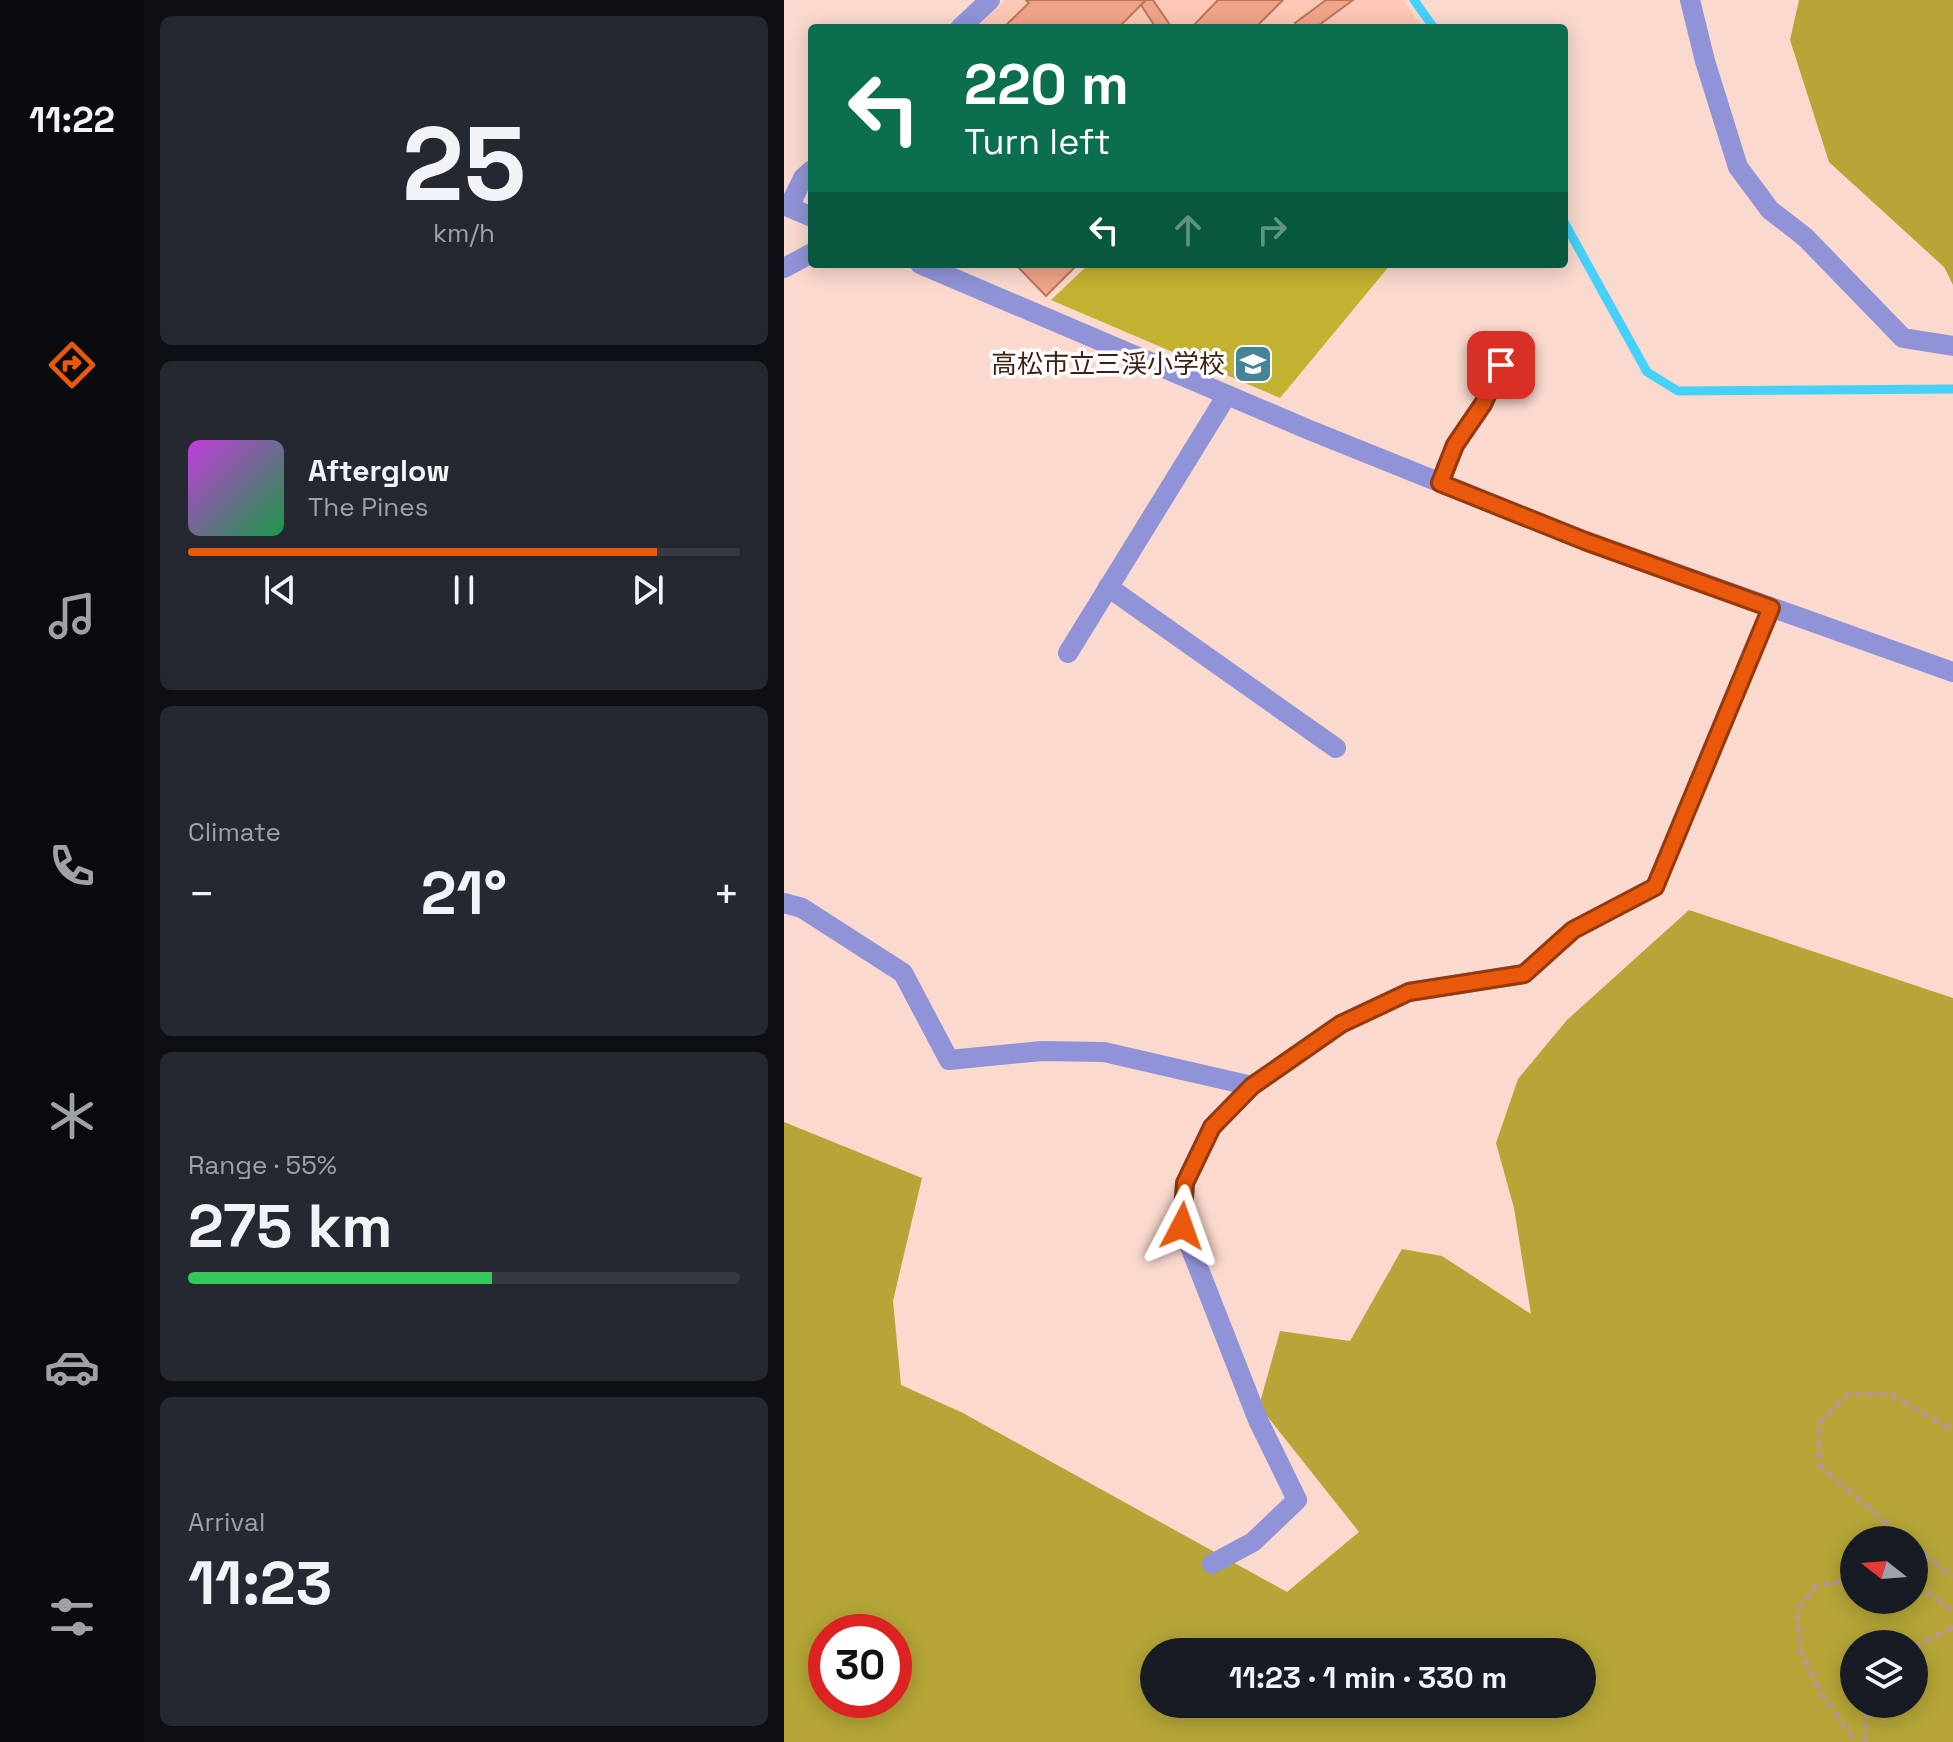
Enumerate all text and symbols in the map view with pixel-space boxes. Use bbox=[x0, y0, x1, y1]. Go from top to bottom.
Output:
text: 220 m bbox=[964, 49, 1129, 120]
icon: left bbox=[832, 56, 936, 160]
text: 11:22 bbox=[29, 97, 115, 143]
text: 25 bbox=[402, 98, 526, 230]
text: Turn left bbox=[964, 119, 1111, 165]
icon: left bbox=[1082, 208, 1126, 252]
icon: ahead bbox=[1166, 208, 1210, 252]
icon: right bbox=[1250, 208, 1294, 252]
text: km/h bbox=[433, 216, 495, 250]
pin bbox=[1467, 331, 1535, 399]
icon: directions bbox=[44, 337, 100, 393]
school or university icon: 高松市立三渓小学校 bbox=[1232, 343, 1274, 385]
icon: arrive bbox=[1479, 343, 1523, 387]
place label: 高松市立三渓小学校 bbox=[991, 347, 1225, 381]
text: Afterglow bbox=[308, 451, 450, 490]
text: The Pines bbox=[308, 490, 428, 524]
icon: previous bbox=[258, 568, 302, 612]
icon: pause bbox=[442, 568, 486, 612]
icon: next bbox=[626, 568, 670, 612]
icon: music bbox=[44, 588, 100, 644]
text: Climate bbox=[188, 815, 281, 849]
icon: phone bbox=[44, 838, 100, 894]
text: 21° bbox=[421, 855, 507, 932]
text: − bbox=[188, 866, 215, 922]
text: + bbox=[713, 866, 740, 922]
icon: climate bbox=[44, 1088, 100, 1144]
text: Range · 55% bbox=[188, 1148, 337, 1182]
position arrow bbox=[1140, 1184, 1224, 1268]
text: 275 km bbox=[188, 1188, 393, 1265]
icon: car bbox=[44, 1339, 100, 1395]
text: Arrival bbox=[188, 1505, 265, 1539]
north arrow bbox=[1840, 1526, 1928, 1614]
map controls bbox=[1840, 1526, 1928, 1718]
text: 11:23 bbox=[188, 1545, 332, 1622]
icon: filters bbox=[44, 1589, 100, 1645]
speed limit sign: 30 bbox=[808, 1614, 912, 1718]
button: layers bbox=[1840, 1630, 1928, 1718]
text: 11:23 · 1 min · 330 m bbox=[1229, 1658, 1507, 1697]

